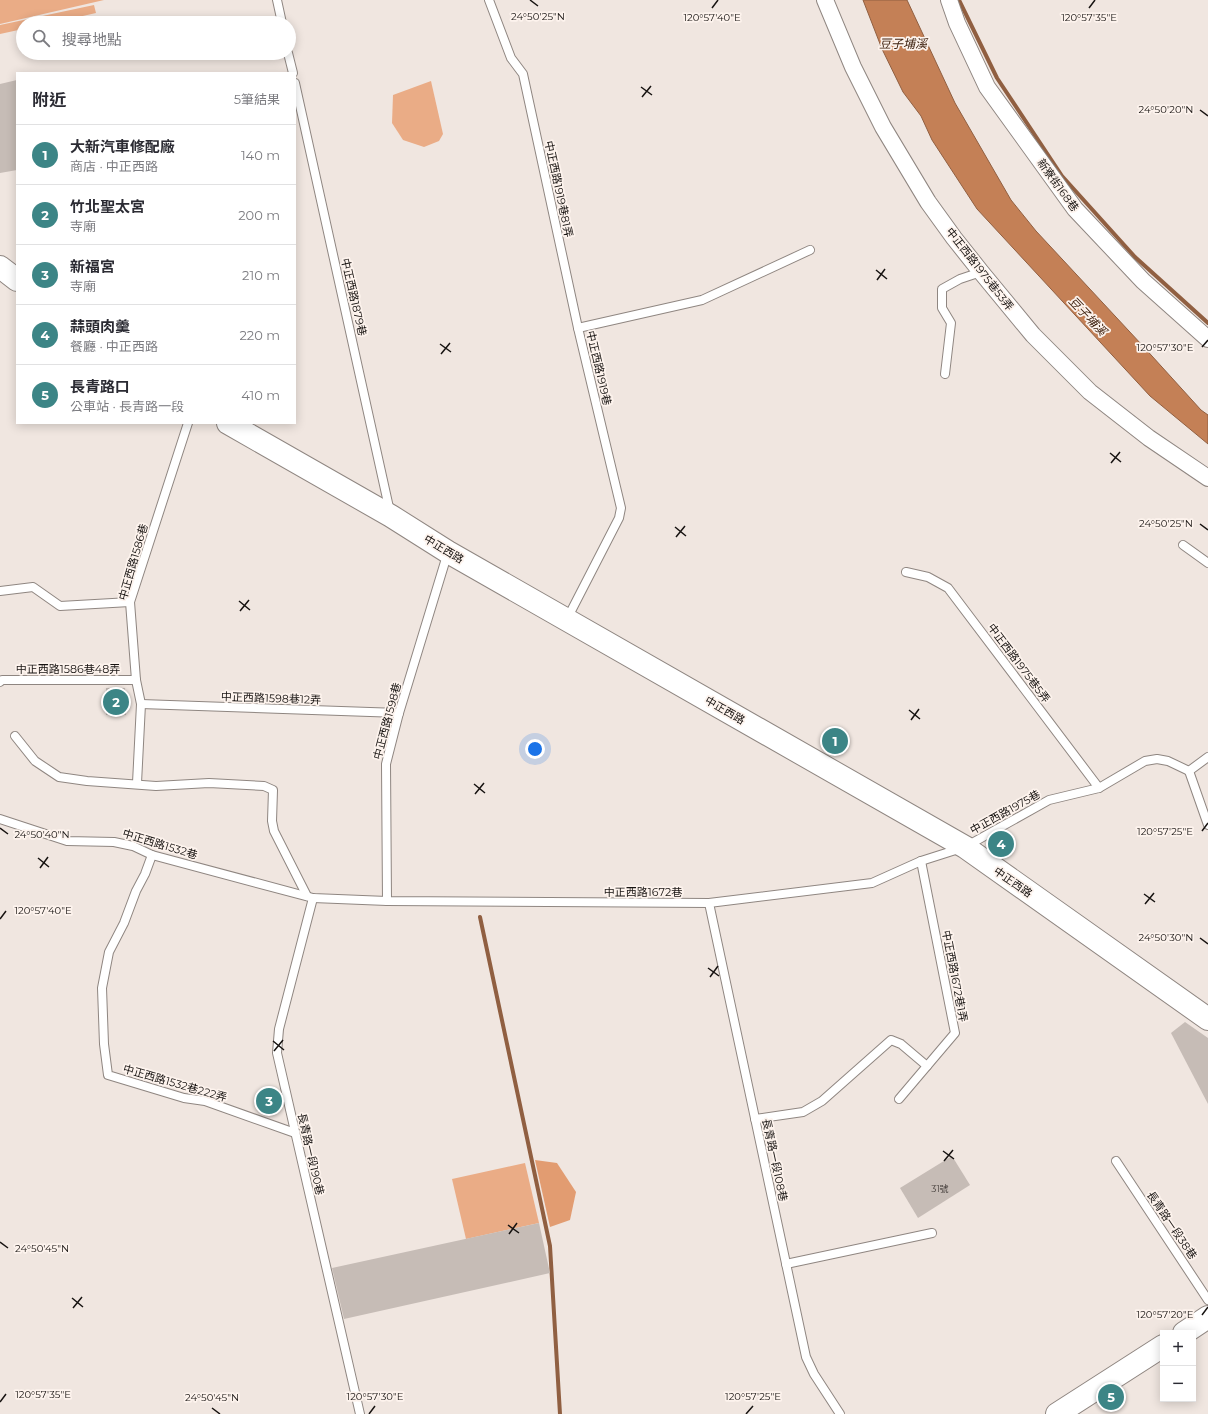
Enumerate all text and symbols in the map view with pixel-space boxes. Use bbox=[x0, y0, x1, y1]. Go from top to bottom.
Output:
text: 24°50'25"N bbox=[511, 10, 565, 23]
text: 120°57'40"E bbox=[683, 11, 741, 24]
text: 120°57'35"E bbox=[1061, 11, 1117, 24]
search box bbox=[16, 16, 296, 60]
icon: search bbox=[30, 27, 52, 49]
text: 搜尋地點 bbox=[62, 30, 122, 49]
water label: 豆子埔溪 bbox=[879, 36, 929, 51]
text: 附近 bbox=[32, 90, 66, 110]
text: 5筆結果 bbox=[234, 91, 280, 107]
text: 24°50'20"N bbox=[1139, 103, 1193, 116]
text: 大新汽車修配廠 bbox=[70, 137, 175, 156]
street label: 中正西路1919巷81弄 bbox=[542, 139, 576, 239]
text: 1 bbox=[42, 147, 48, 163]
text: 140 m bbox=[241, 147, 280, 163]
street label: 新寮街168巷 bbox=[1034, 156, 1082, 214]
text: 商店 · 中正西路 bbox=[70, 158, 158, 174]
text: 竹北聖太宮 bbox=[70, 197, 145, 216]
text: 2 bbox=[41, 207, 49, 223]
text: 200 m bbox=[238, 207, 280, 223]
text: 寺廟 bbox=[70, 218, 96, 234]
street label: 中正西路1975巷53弄 bbox=[943, 225, 1017, 313]
text: 新福宮 bbox=[70, 257, 115, 276]
street label: 中正西路1879巷 bbox=[338, 257, 370, 337]
text: 3 bbox=[41, 267, 49, 283]
text: 210 m bbox=[242, 267, 280, 283]
text: 寺廟 bbox=[70, 278, 96, 294]
water label: 豆子埔溪 bbox=[1066, 294, 1111, 340]
text: 蒜頭肉羹 bbox=[70, 317, 130, 336]
text: 4 bbox=[41, 327, 49, 343]
text: 220 m bbox=[239, 327, 280, 343]
street label: 中正西路1919巷 bbox=[584, 329, 614, 407]
text: 餐廳 · 中正西路 bbox=[70, 338, 158, 354]
text: 120°57'30"E bbox=[1137, 341, 1194, 354]
text: 長青路口 bbox=[70, 377, 130, 396]
text: 5 bbox=[41, 387, 49, 403]
text: 410 m bbox=[241, 387, 280, 403]
text: 公車站 · 長青路一段 bbox=[70, 398, 184, 414]
text: 24°50'25"N bbox=[1139, 517, 1193, 530]
street label: 中正西路1586巷 bbox=[115, 522, 151, 602]
street label: 中正西路 bbox=[422, 532, 466, 566]
street label: 中正西路1975巷5弄 bbox=[985, 621, 1053, 705]
street label: 中正西路1586巷48弄 bbox=[16, 662, 120, 676]
street label: 中正西路1598巷 bbox=[370, 681, 404, 761]
pin: 2 bbox=[103, 687, 129, 717]
street label: 中正西路1598巷12弄 bbox=[221, 689, 321, 707]
street label: 中正西路 bbox=[702, 693, 748, 727]
pin: 1 bbox=[822, 726, 848, 756]
your location bbox=[525, 739, 545, 759]
street label: 中正西路1975巷 bbox=[967, 787, 1043, 837]
text: 120°57'25"E bbox=[1137, 825, 1193, 838]
street label: 中正西路1532巷 bbox=[121, 826, 199, 862]
text: 24°50'40"N bbox=[14, 828, 70, 841]
pin: 4 bbox=[988, 829, 1014, 859]
street label: 中正西路 bbox=[991, 864, 1035, 900]
street label: 中正西路1672巷 bbox=[604, 885, 682, 899]
text: 120°57'40"E bbox=[14, 904, 72, 917]
street label: 中正西路1672巷1弄 bbox=[939, 929, 971, 1023]
text: 24°50'30"N bbox=[1139, 931, 1193, 944]
street label: 中正西路1532巷222弄 bbox=[122, 1061, 228, 1105]
pin: 3 bbox=[256, 1086, 282, 1116]
street label: 長青路一段190巷 bbox=[295, 1112, 327, 1196]
street label: 長青路一段108巷 bbox=[759, 1117, 791, 1203]
house number: 31號 bbox=[931, 1183, 949, 1194]
street label: 長青路一段38巷 bbox=[1144, 1188, 1200, 1262]
text: 24°50'45"N bbox=[15, 1242, 69, 1255]
text: 120°57'20"E bbox=[1137, 1308, 1194, 1321]
map controls bbox=[1160, 1330, 1196, 1402]
button: + bbox=[1160, 1330, 1196, 1366]
button: − bbox=[1160, 1366, 1196, 1402]
pin: 5 bbox=[1098, 1382, 1124, 1412]
text: 120°57'35"E bbox=[15, 1388, 71, 1401]
text: 120°57'30"E bbox=[347, 1390, 404, 1403]
text: 120°57'25"E bbox=[725, 1390, 781, 1403]
text: 24°50'45"N bbox=[185, 1391, 239, 1404]

